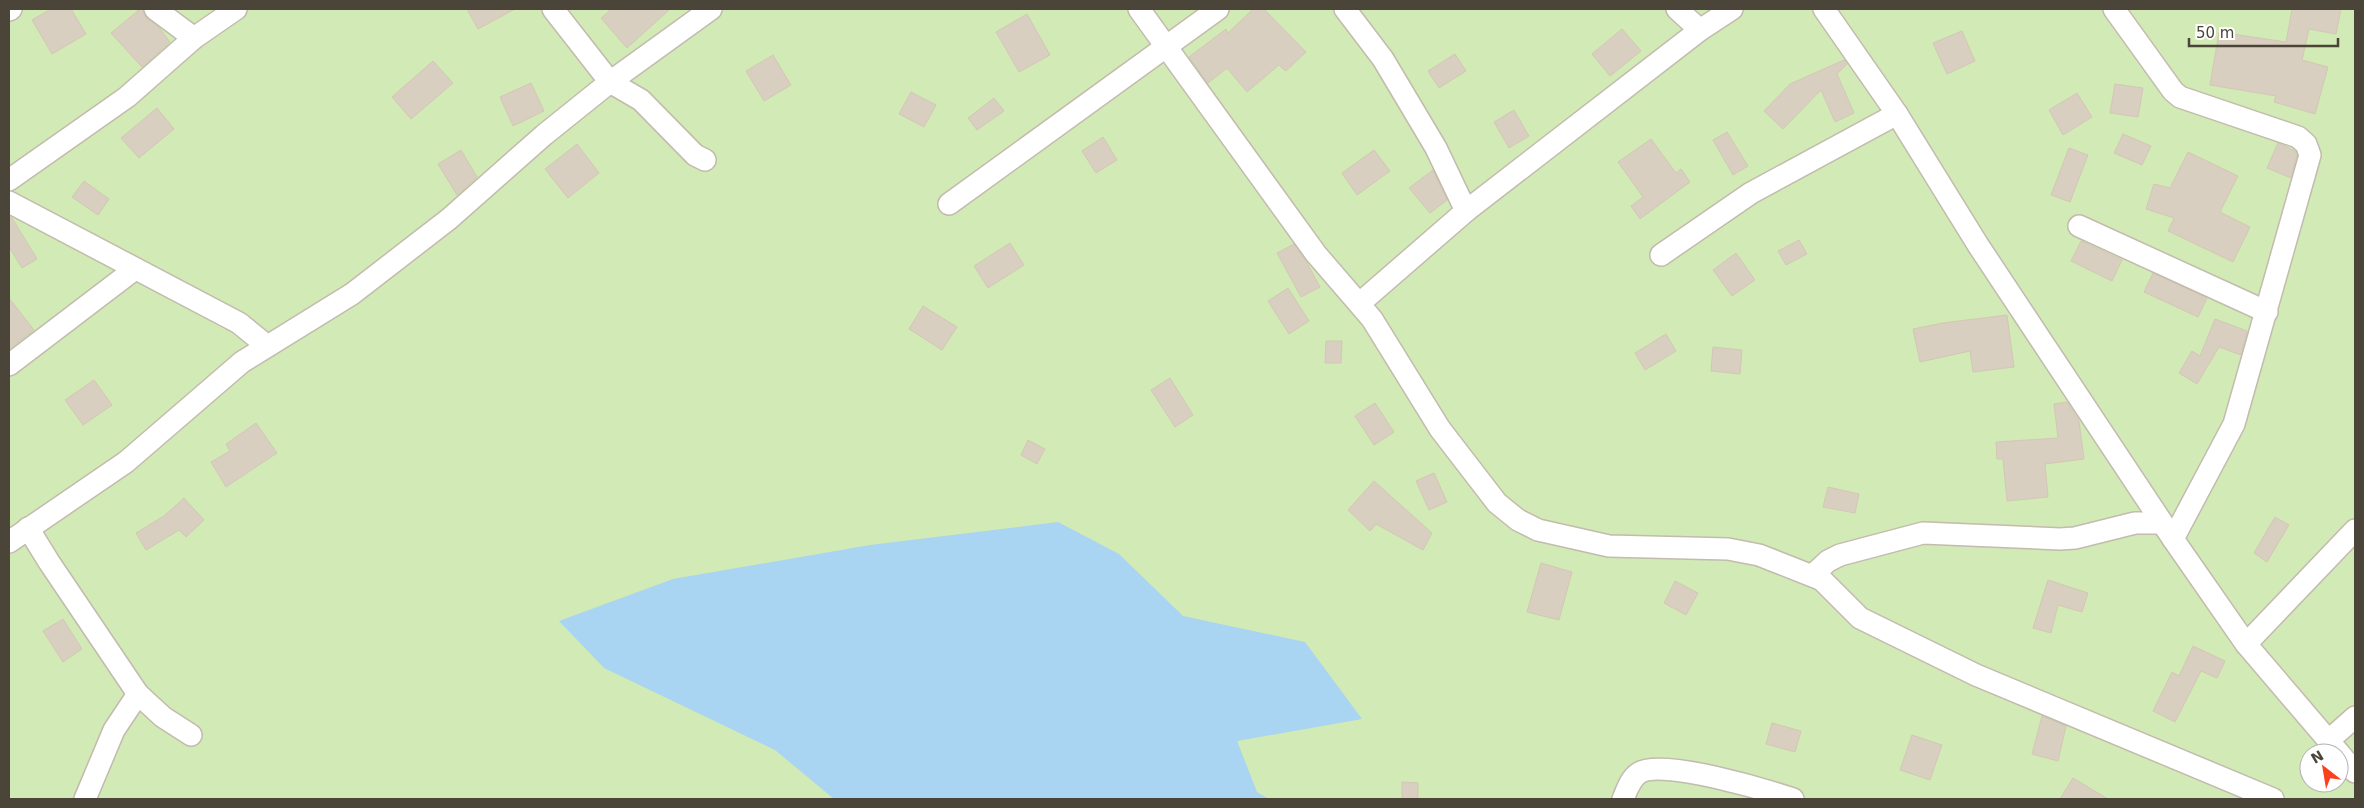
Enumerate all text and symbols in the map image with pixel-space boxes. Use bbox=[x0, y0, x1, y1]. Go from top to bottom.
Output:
scale bar bbox=[2189, 15, 2338, 47]
text: 50 m bbox=[2196, 24, 2234, 42]
north arrow bbox=[2299, 743, 2349, 793]
text: N bbox=[2308, 747, 2326, 767]

